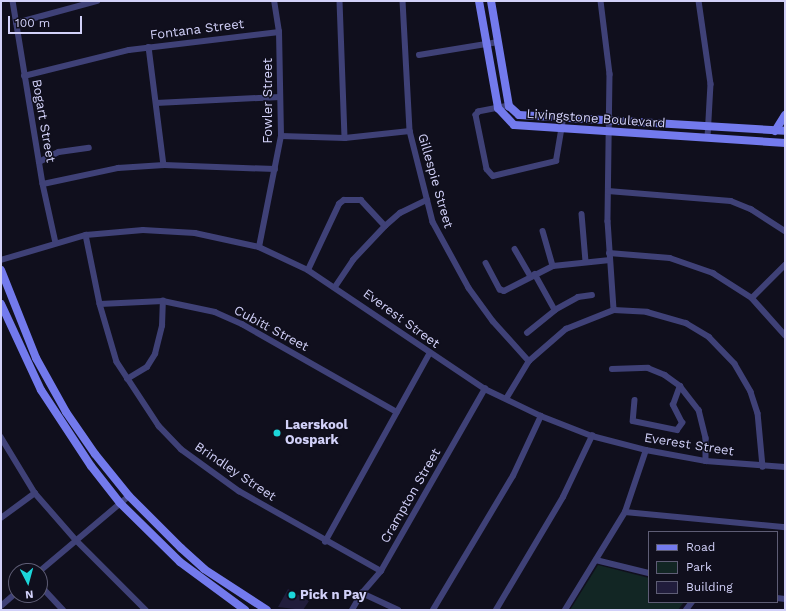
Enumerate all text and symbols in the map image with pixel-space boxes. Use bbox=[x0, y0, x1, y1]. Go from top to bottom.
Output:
scale bar bbox=[10, 8, 84, 34]
text: 100 m bbox=[15, 16, 50, 30]
street label: Fontana Street bbox=[149, 16, 245, 44]
street label: Fowler Street bbox=[260, 58, 276, 144]
street label: Bogart Street bbox=[28, 78, 58, 164]
street label: Livingstone Boulevard bbox=[526, 106, 666, 132]
street label: Gillespie Street bbox=[414, 132, 456, 230]
street label: Everest Street bbox=[360, 286, 442, 352]
street label: Cubitt Street bbox=[231, 303, 311, 355]
place label: Laerskool Oospark bbox=[285, 418, 348, 449]
marker: Laerskool Oospark bbox=[272, 428, 282, 438]
street label: Everest Street bbox=[643, 430, 735, 460]
street label: Brindley Street bbox=[191, 439, 279, 505]
street label: Crampton Street bbox=[378, 446, 444, 546]
legend bbox=[648, 531, 778, 603]
text: Road bbox=[686, 540, 715, 554]
text: Park bbox=[686, 560, 712, 574]
north arrow bbox=[8, 563, 48, 603]
text: Building bbox=[686, 580, 733, 594]
place label: Pick n Pay bbox=[300, 587, 367, 603]
text: N bbox=[24, 588, 34, 601]
marker: Pick n Pay bbox=[287, 590, 297, 600]

